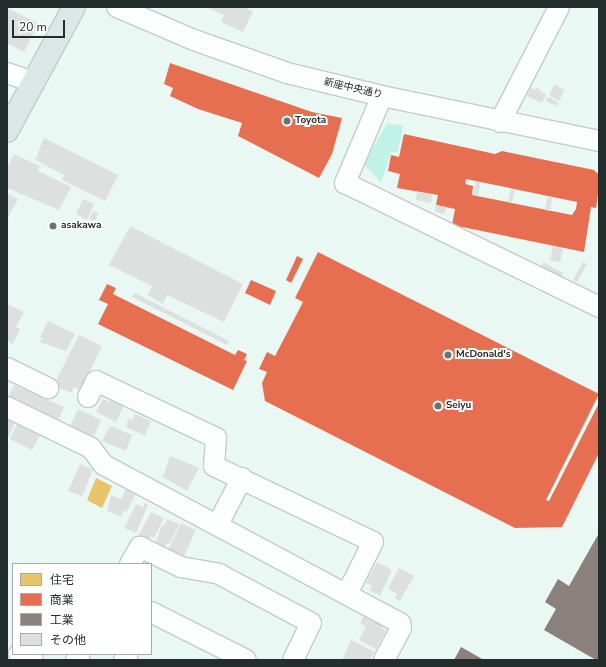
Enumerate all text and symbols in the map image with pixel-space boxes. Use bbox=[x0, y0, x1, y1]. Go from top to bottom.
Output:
scale bar bbox=[14, 12, 67, 38]
text: 20 m bbox=[19, 19, 47, 35]
street label: 新座中央通り bbox=[322, 76, 384, 102]
place label: Toyota bbox=[295, 115, 326, 127]
marker: Toyota bbox=[282, 116, 292, 126]
place label: asakawa bbox=[61, 220, 101, 232]
marker: asakawa bbox=[48, 221, 58, 231]
place label: McDonald's bbox=[456, 349, 511, 361]
marker: McDonald's bbox=[443, 350, 453, 360]
place label: Seiyu bbox=[446, 400, 471, 412]
marker: Seiyu bbox=[433, 401, 443, 411]
legend bbox=[12, 563, 152, 655]
text: 住宅 bbox=[50, 572, 74, 588]
text: 商業 bbox=[50, 592, 74, 608]
text: 工業 bbox=[50, 612, 74, 628]
text: その他 bbox=[50, 632, 86, 648]

